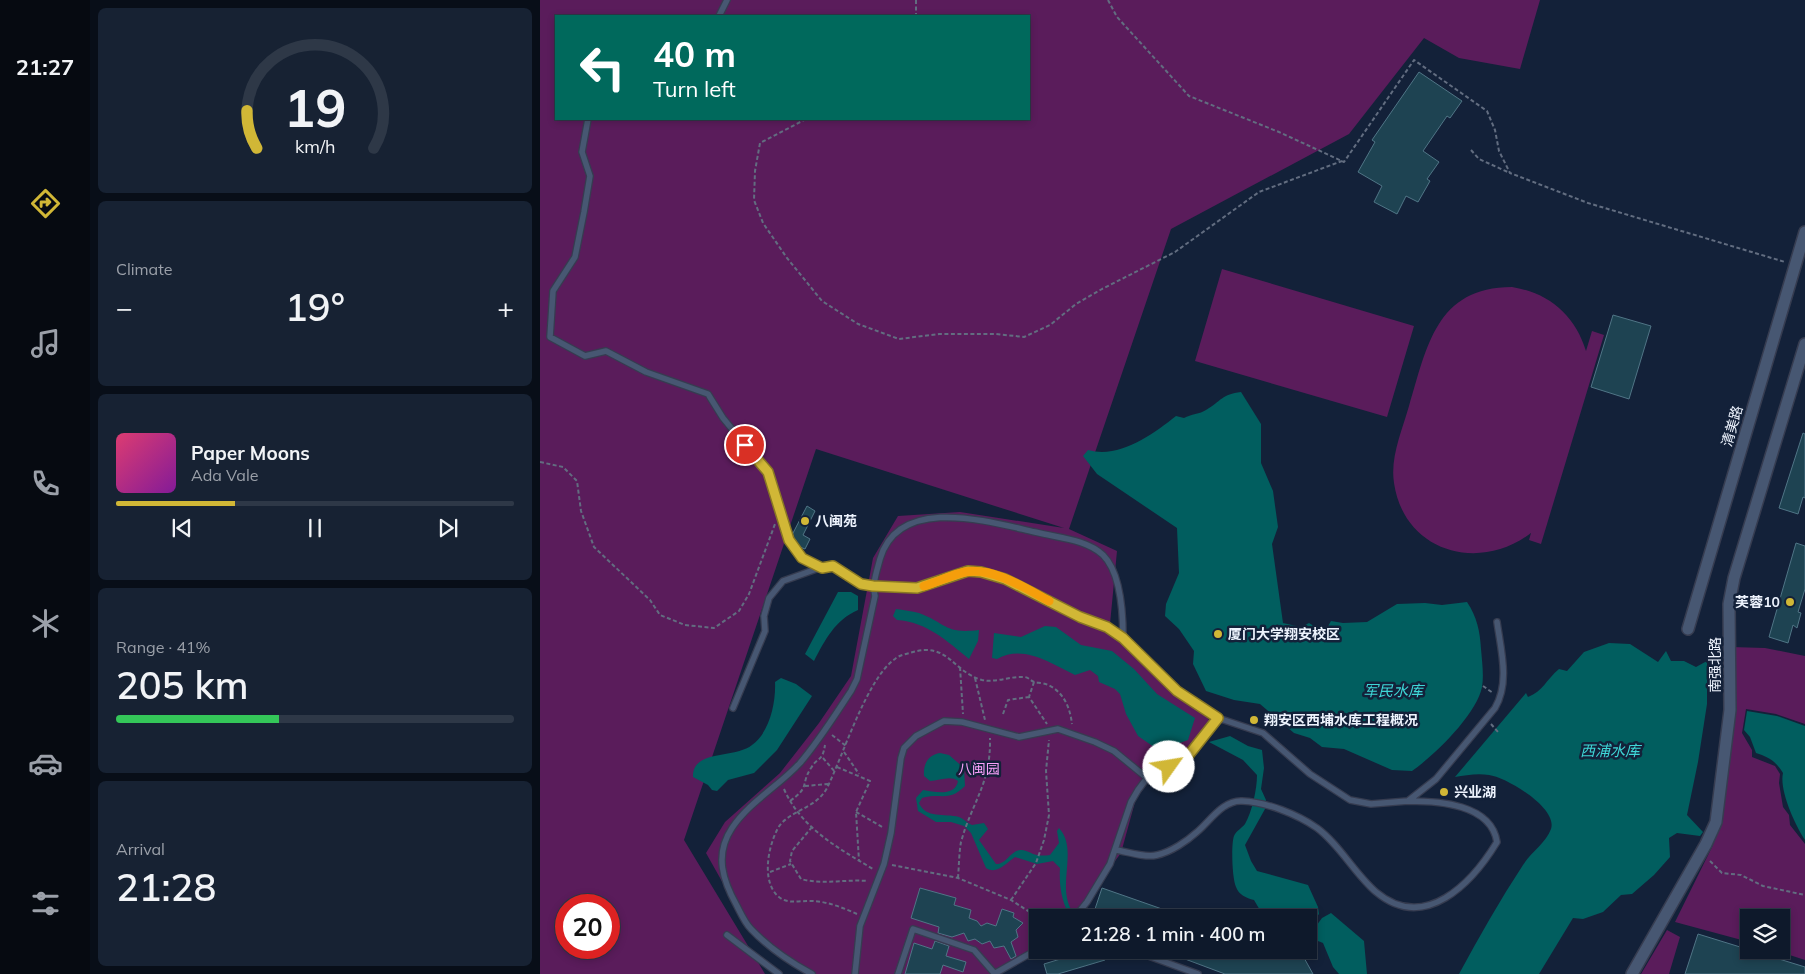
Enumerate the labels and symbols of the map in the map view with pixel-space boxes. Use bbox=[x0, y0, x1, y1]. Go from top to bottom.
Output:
street label: 清美路 bbox=[1718, 403, 1746, 449]
pin bbox=[724, 424, 766, 466]
place label: 八闽苑 bbox=[815, 512, 857, 530]
marker: 八闽苑 bbox=[799, 515, 811, 527]
place label: 芙蓉10 bbox=[1735, 593, 1780, 611]
marker: 芙蓉10 bbox=[1784, 596, 1796, 608]
place label: 厦门大学翔安校区 bbox=[1228, 625, 1340, 643]
marker: 厦门大学翔安校区 bbox=[1212, 628, 1224, 640]
street label: 南强北路 bbox=[1706, 637, 1724, 693]
water label: 军民水库 bbox=[1363, 681, 1426, 700]
place label: 翔安区西埔水库工程概况 bbox=[1264, 711, 1418, 729]
marker: 翔安区西埔水库工程概况 bbox=[1248, 714, 1260, 726]
position arrow bbox=[1142, 740, 1194, 792]
water label: 西浦水库 bbox=[1580, 741, 1643, 760]
park label: 八闽园 bbox=[958, 760, 1000, 778]
place label: 兴业湖 bbox=[1454, 783, 1496, 801]
marker: 兴业湖 bbox=[1438, 786, 1450, 798]
speed limit sign: 20 bbox=[555, 894, 620, 959]

